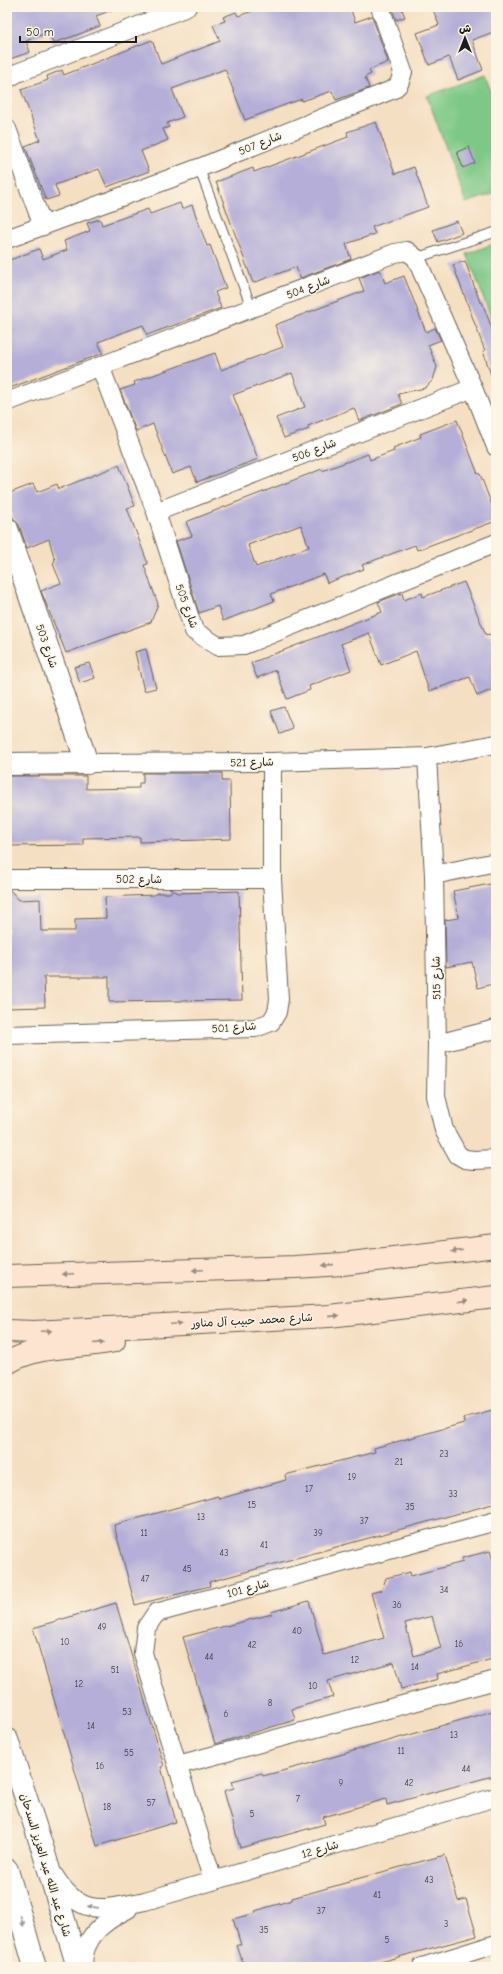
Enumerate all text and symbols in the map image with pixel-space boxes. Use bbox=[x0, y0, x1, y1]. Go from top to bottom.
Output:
scale bar bbox=[20, 18, 136, 44]
north arrow bbox=[445, 18, 485, 58]
text: ش bbox=[459, 22, 471, 35]
text: 50 m bbox=[26, 25, 54, 39]
street label: شارع 507 bbox=[237, 129, 284, 160]
street label: شارع 504 bbox=[285, 273, 332, 304]
street label: شارع 506 bbox=[290, 436, 339, 467]
street label: شارع 505 bbox=[171, 582, 201, 631]
street label: شارع 503 bbox=[31, 622, 60, 671]
street label: شارع 521 bbox=[230, 756, 274, 771]
street label: شارع 502 bbox=[116, 873, 162, 888]
street label: شارع 515 bbox=[430, 956, 445, 1000]
street label: شارع 501 bbox=[211, 1019, 257, 1038]
one-way arrow bbox=[451, 1247, 463, 1254]
one-way arrow bbox=[322, 1261, 334, 1268]
one-way arrow bbox=[191, 1267, 204, 1273]
one-way arrow bbox=[61, 1271, 74, 1277]
one-way arrow bbox=[457, 1297, 469, 1304]
street label: شارع محمد حبيب آل مناور bbox=[190, 1311, 313, 1332]
one-way arrow bbox=[328, 1312, 340, 1319]
one-way arrow bbox=[170, 1321, 182, 1328]
one-way arrow bbox=[40, 1328, 53, 1334]
one-way arrow bbox=[93, 1340, 105, 1346]
house number: 23 bbox=[439, 1449, 449, 1459]
house number: 21 bbox=[395, 1457, 404, 1467]
house number: 19 bbox=[348, 1472, 356, 1482]
house number: 17 bbox=[305, 1484, 314, 1494]
house number: 33 bbox=[448, 1489, 458, 1499]
house number: 15 bbox=[248, 1500, 256, 1510]
house number: 35 bbox=[405, 1502, 415, 1512]
house number: 13 bbox=[197, 1512, 205, 1522]
house number: 37 bbox=[360, 1516, 369, 1526]
house number: 11 bbox=[140, 1528, 148, 1538]
house number: 39 bbox=[313, 1528, 323, 1538]
house number: 41 bbox=[260, 1540, 268, 1550]
house number: 43 bbox=[220, 1548, 228, 1558]
house number: 45 bbox=[182, 1564, 192, 1574]
house number: 47 bbox=[141, 1574, 150, 1584]
street label: شارع 101 bbox=[226, 1577, 271, 1602]
house number: 34 bbox=[440, 1585, 448, 1595]
house number: 36 bbox=[392, 1600, 402, 1610]
house number: 49 bbox=[97, 1622, 107, 1632]
house number: 40 bbox=[292, 1626, 302, 1636]
house number: 10 bbox=[60, 1637, 70, 1647]
house number: 16 bbox=[455, 1639, 463, 1649]
house number: 42 bbox=[247, 1640, 257, 1650]
house number: 44 bbox=[205, 1652, 213, 1662]
house number: 12 bbox=[351, 1655, 359, 1665]
house number: 14 bbox=[411, 1662, 419, 1672]
house number: 51 bbox=[111, 1665, 120, 1675]
house number: 12 bbox=[75, 1679, 83, 1689]
house number: 10 bbox=[308, 1681, 318, 1691]
house number: 8 bbox=[268, 1698, 273, 1708]
house number: 53 bbox=[122, 1707, 132, 1717]
house number: 6 bbox=[224, 1709, 229, 1719]
house number: 14 bbox=[87, 1721, 95, 1731]
house number: 13 bbox=[450, 1730, 458, 1740]
house number: 11 bbox=[397, 1746, 405, 1756]
house number: 55 bbox=[124, 1748, 134, 1758]
house number: 16 bbox=[96, 1761, 104, 1771]
house number: 44 bbox=[462, 1764, 470, 1774]
house number: 9 bbox=[339, 1778, 344, 1788]
house number: 42 bbox=[404, 1778, 414, 1788]
street label: شارع عبد الله عبد العزيز السدحان bbox=[16, 1792, 74, 1939]
house number: 7 bbox=[296, 1794, 301, 1804]
house number: 57 bbox=[146, 1798, 156, 1808]
house number: 18 bbox=[103, 1802, 111, 1812]
house number: 5 bbox=[250, 1809, 255, 1819]
street label: شارع 12 bbox=[300, 1838, 341, 1863]
house number: 43 bbox=[425, 1875, 433, 1885]
house number: 41 bbox=[373, 1890, 381, 1900]
one-way arrow bbox=[87, 1904, 99, 1910]
house number: 37 bbox=[317, 1906, 326, 1916]
one-way arrow bbox=[19, 1915, 25, 1927]
house number: 3 bbox=[444, 1919, 448, 1929]
house number: 35 bbox=[259, 1925, 269, 1935]
house number: 5 bbox=[385, 1935, 390, 1945]

